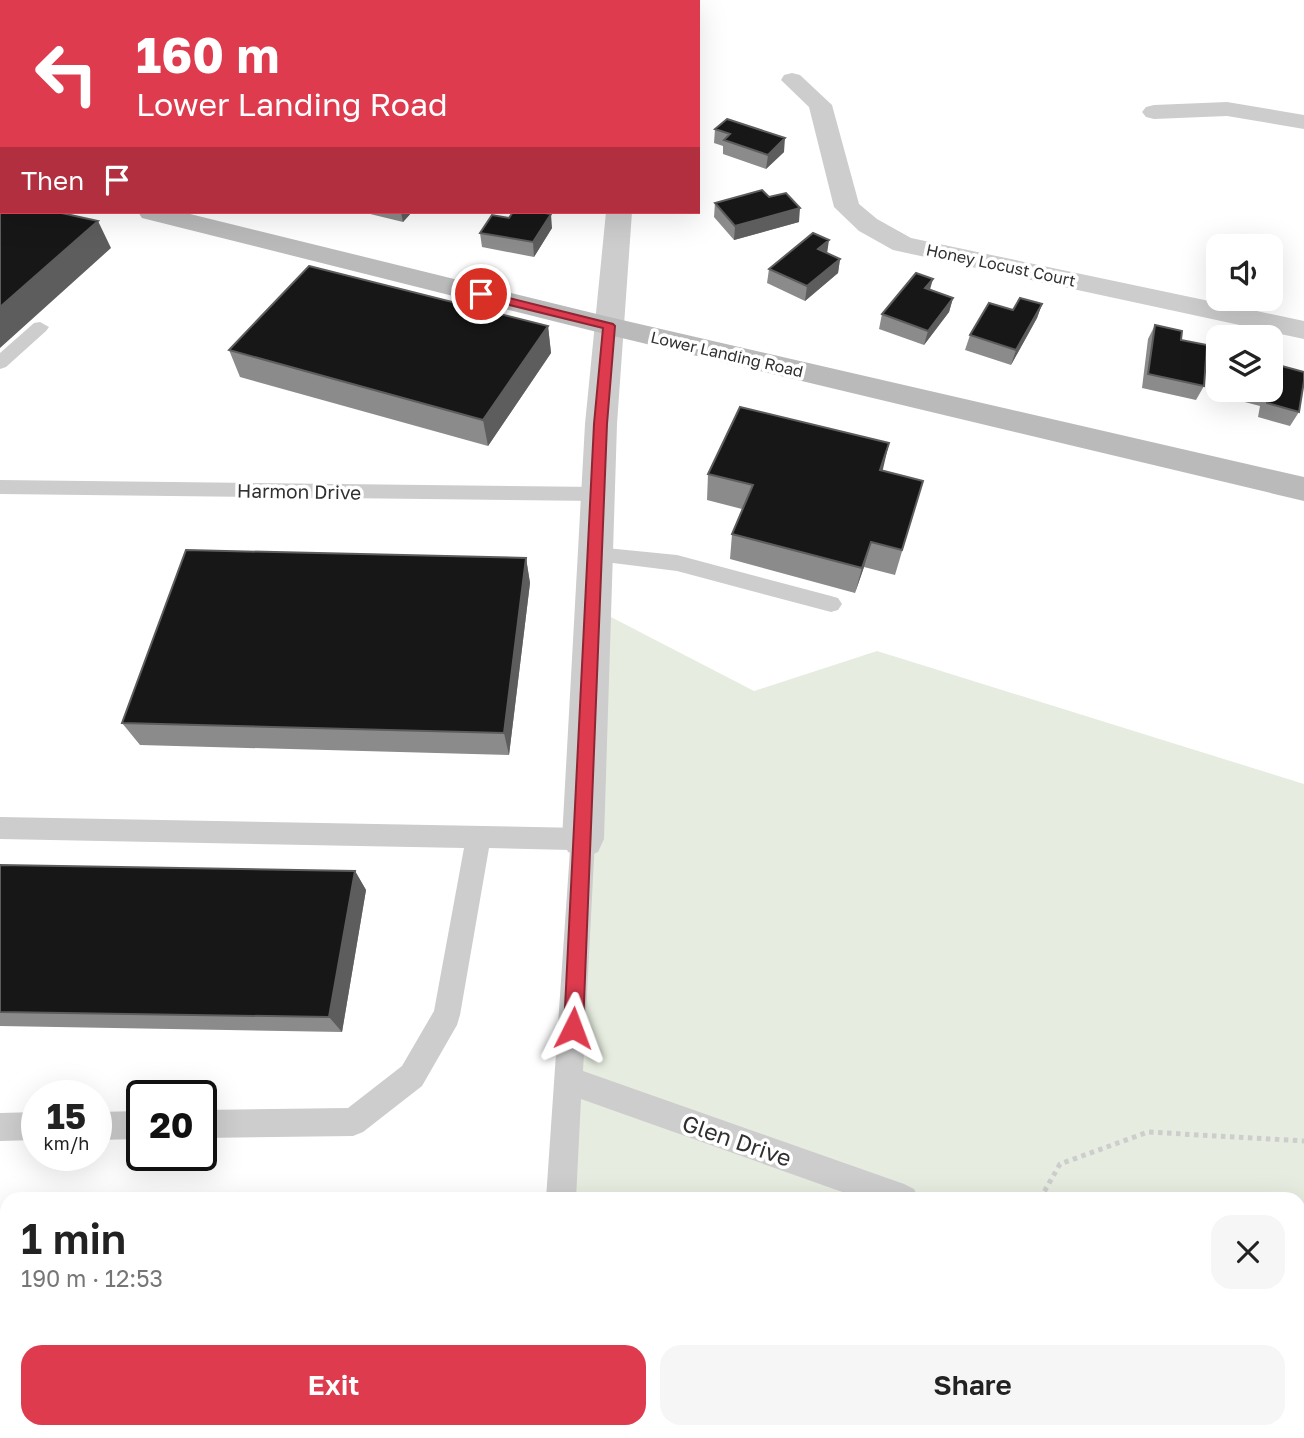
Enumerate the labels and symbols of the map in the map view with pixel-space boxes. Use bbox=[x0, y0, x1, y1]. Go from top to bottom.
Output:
street label: Honey Locust Court bbox=[924, 239, 1078, 291]
pin bbox=[451, 264, 511, 324]
street label: Lower Landing Road bbox=[649, 327, 805, 381]
street label: Harmon Drive bbox=[237, 478, 361, 504]
position arrow bbox=[536, 991, 610, 1065]
speed limit sign: 20 bbox=[126, 1080, 217, 1171]
street label: Glen Drive bbox=[679, 1108, 795, 1172]

